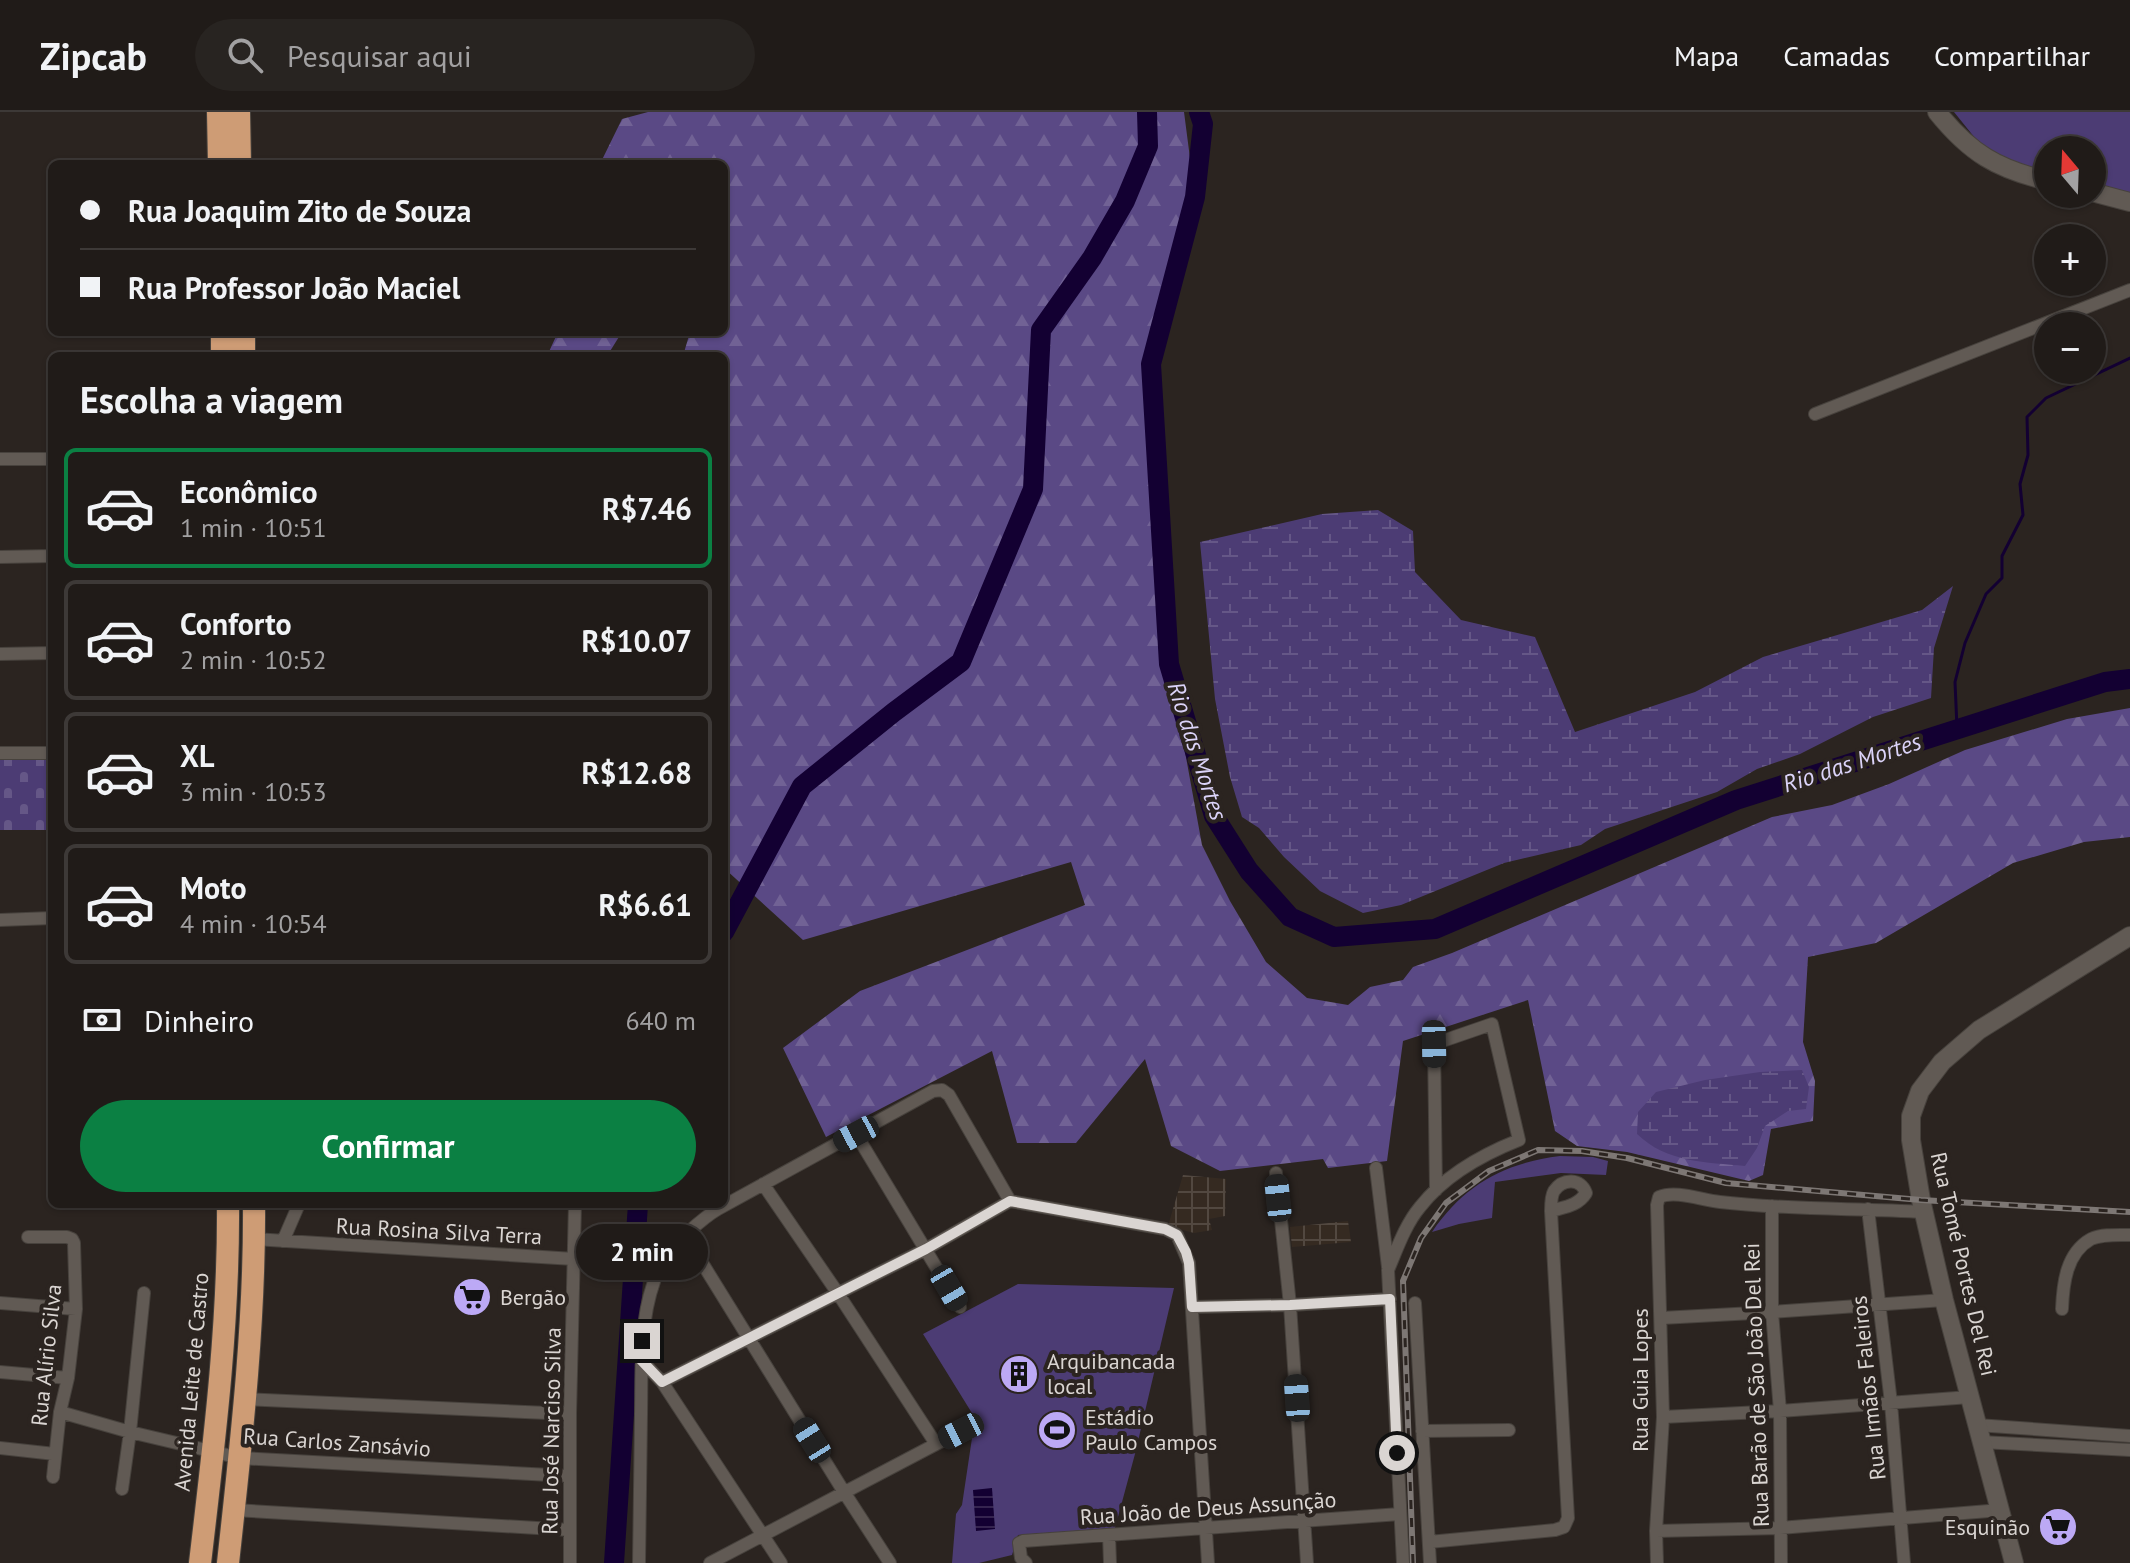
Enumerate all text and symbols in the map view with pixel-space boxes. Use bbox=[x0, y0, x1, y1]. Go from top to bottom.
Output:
search box bbox=[195, 19, 755, 91]
text: Zipcab bbox=[40, 31, 147, 80]
icon: search bbox=[223, 33, 267, 77]
text: Pesquisar aqui bbox=[287, 36, 472, 75]
text: Mapa bbox=[1674, 37, 1739, 74]
text: Camadas bbox=[1783, 37, 1890, 74]
text: Compartilhar bbox=[1934, 37, 2090, 74]
north arrow bbox=[2034, 136, 2106, 208]
map controls bbox=[2034, 136, 2106, 384]
text: Rua Joaquim Zito de Souza bbox=[128, 191, 471, 230]
button: + bbox=[2034, 224, 2106, 296]
text: Rua Professor João Maciel bbox=[128, 268, 460, 307]
button: − bbox=[2034, 312, 2106, 384]
text: Escolha a viagem bbox=[80, 376, 343, 423]
icon: car bbox=[84, 472, 156, 544]
text: Econômico bbox=[180, 472, 318, 511]
text: R$7.46 bbox=[602, 489, 692, 528]
text: 1 min · 10:51 bbox=[180, 511, 327, 544]
icon: car bbox=[84, 604, 156, 676]
text: Conforto bbox=[180, 604, 292, 643]
text: R$10.07 bbox=[582, 621, 692, 660]
text: 2 min · 10:52 bbox=[180, 643, 327, 676]
water label: Rio das Mortes bbox=[1161, 678, 1235, 824]
water label: Rio das Mortes bbox=[1779, 725, 1925, 799]
icon: car bbox=[84, 736, 156, 808]
text: XL bbox=[180, 736, 214, 775]
text: R$12.68 bbox=[582, 753, 692, 792]
text: 3 min · 10:53 bbox=[180, 775, 327, 808]
icon: car bbox=[84, 868, 156, 940]
text: Moto bbox=[180, 868, 247, 907]
text: R$6.61 bbox=[599, 885, 692, 924]
text: 4 min · 10:54 bbox=[180, 907, 327, 940]
icon: cash bbox=[80, 998, 124, 1042]
text: Dinheiro bbox=[144, 1001, 254, 1040]
text: 640 m bbox=[625, 1004, 696, 1037]
car bbox=[1422, 1020, 1446, 1068]
button: Confirmar bbox=[80, 1100, 696, 1192]
car bbox=[829, 1112, 883, 1156]
street label: Rua Tomé Portes Del Rei bbox=[1925, 1149, 2003, 1379]
car bbox=[1264, 1173, 1292, 1223]
street label: Rua Rosina Silva Terra bbox=[335, 1212, 543, 1250]
callout: 2 min bbox=[576, 1225, 708, 1281]
text: 2 min bbox=[610, 1235, 674, 1268]
street label: Rua Barão de São João Del Rei bbox=[1737, 1242, 1775, 1528]
car bbox=[927, 1261, 971, 1315]
street label: Avenida Leite de Castro bbox=[167, 1271, 215, 1493]
supermarket icon: Bergão bbox=[451, 1276, 493, 1318]
street label: Rua Alírio Silva bbox=[25, 1283, 67, 1427]
place label: Bergão bbox=[500, 1283, 566, 1311]
street label: Rua Irmãos Faleiros bbox=[1844, 1294, 1892, 1482]
street label: Rua Guia Lopes bbox=[1626, 1308, 1654, 1452]
route end bbox=[624, 1323, 660, 1359]
street label: Rua José Narciso Silva bbox=[535, 1327, 567, 1535]
place label: Arquibancada local bbox=[1047, 1347, 1175, 1400]
building icon: Arquibancada local bbox=[998, 1353, 1040, 1395]
car bbox=[1283, 1373, 1311, 1423]
place label: Estádio Paulo Campos bbox=[1085, 1403, 1217, 1456]
car bbox=[934, 1409, 988, 1453]
sports icon: Estádio Paulo Campos bbox=[1036, 1409, 1078, 1451]
car bbox=[789, 1413, 835, 1467]
street label: Rua Carlos Zansávio bbox=[242, 1421, 432, 1463]
route start bbox=[1379, 1435, 1415, 1471]
street label: Rua João de Deus Assunção bbox=[1079, 1485, 1337, 1531]
supermarket icon: Esquinão bbox=[2037, 1506, 2079, 1548]
place label: Esquinão bbox=[1945, 1513, 2030, 1541]

